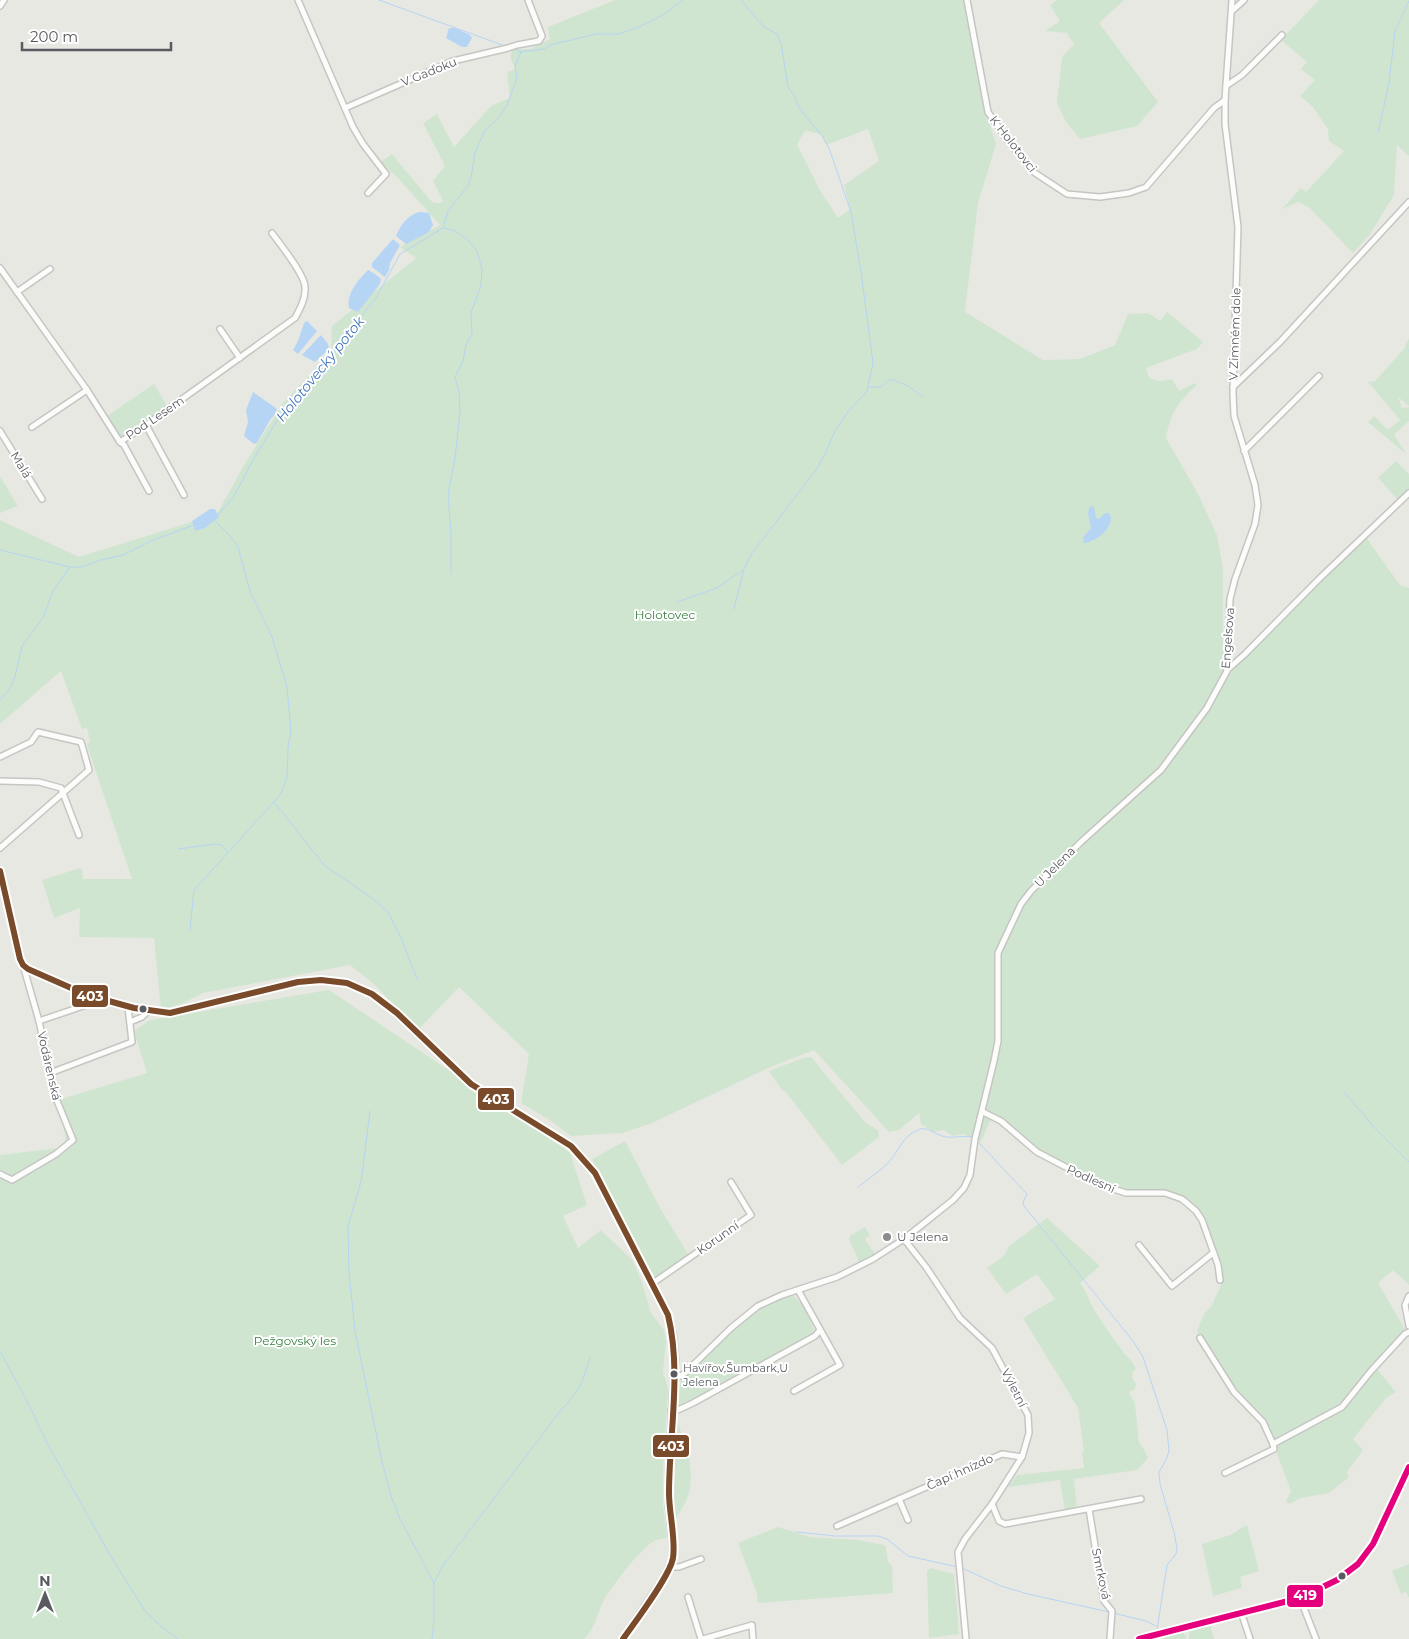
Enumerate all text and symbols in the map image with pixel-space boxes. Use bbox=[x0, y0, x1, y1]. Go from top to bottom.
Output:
scale bar bbox=[22, 20, 171, 52]
text: 200 m bbox=[30, 27, 78, 46]
street label: V Gaďoku bbox=[399, 54, 459, 89]
street label: K Holotovci bbox=[987, 112, 1040, 175]
street label: V Zimném dole bbox=[1225, 287, 1244, 381]
water label: Holotovecký potok bbox=[272, 312, 368, 425]
street label: Pod Lesem bbox=[123, 393, 187, 443]
street label: Malá bbox=[8, 449, 35, 481]
park label: Holotovec bbox=[635, 607, 695, 622]
street label: Engelsova bbox=[1218, 607, 1237, 669]
street label: U Jelena bbox=[1031, 843, 1078, 890]
line badge: 403 bbox=[71, 984, 109, 1008]
text: 403 bbox=[76, 987, 104, 1005]
unlabelled marker bbox=[138, 1004, 148, 1014]
street label: Vodárenská bbox=[34, 1030, 65, 1102]
line badge: 403 bbox=[477, 1087, 515, 1111]
text: 403 bbox=[482, 1090, 510, 1108]
street label: Podlesní bbox=[1064, 1161, 1119, 1196]
street label: Korunní bbox=[694, 1217, 742, 1258]
place label: U Jelena bbox=[897, 1229, 949, 1244]
marker: U Jelena bbox=[881, 1231, 893, 1243]
park label: Pežgovský les bbox=[254, 1333, 336, 1348]
place label: Havířov,Šumbark,U Jelena bbox=[682, 1361, 788, 1389]
street label: Výletní bbox=[998, 1366, 1031, 1410]
marker: Havířov,Šumbark,U Jelena bbox=[669, 1369, 679, 1379]
line badge: 403 bbox=[652, 1434, 690, 1458]
text: 403 bbox=[657, 1437, 685, 1455]
street label: Čapí hnízdo bbox=[924, 1450, 995, 1493]
street label: Smrková bbox=[1089, 1547, 1114, 1601]
north arrow bbox=[20, 1569, 70, 1619]
unlabelled marker bbox=[1337, 1571, 1347, 1581]
text: N bbox=[39, 1572, 51, 1590]
line badge: 419 bbox=[1286, 1584, 1324, 1608]
text: 419 bbox=[1293, 1586, 1317, 1604]

